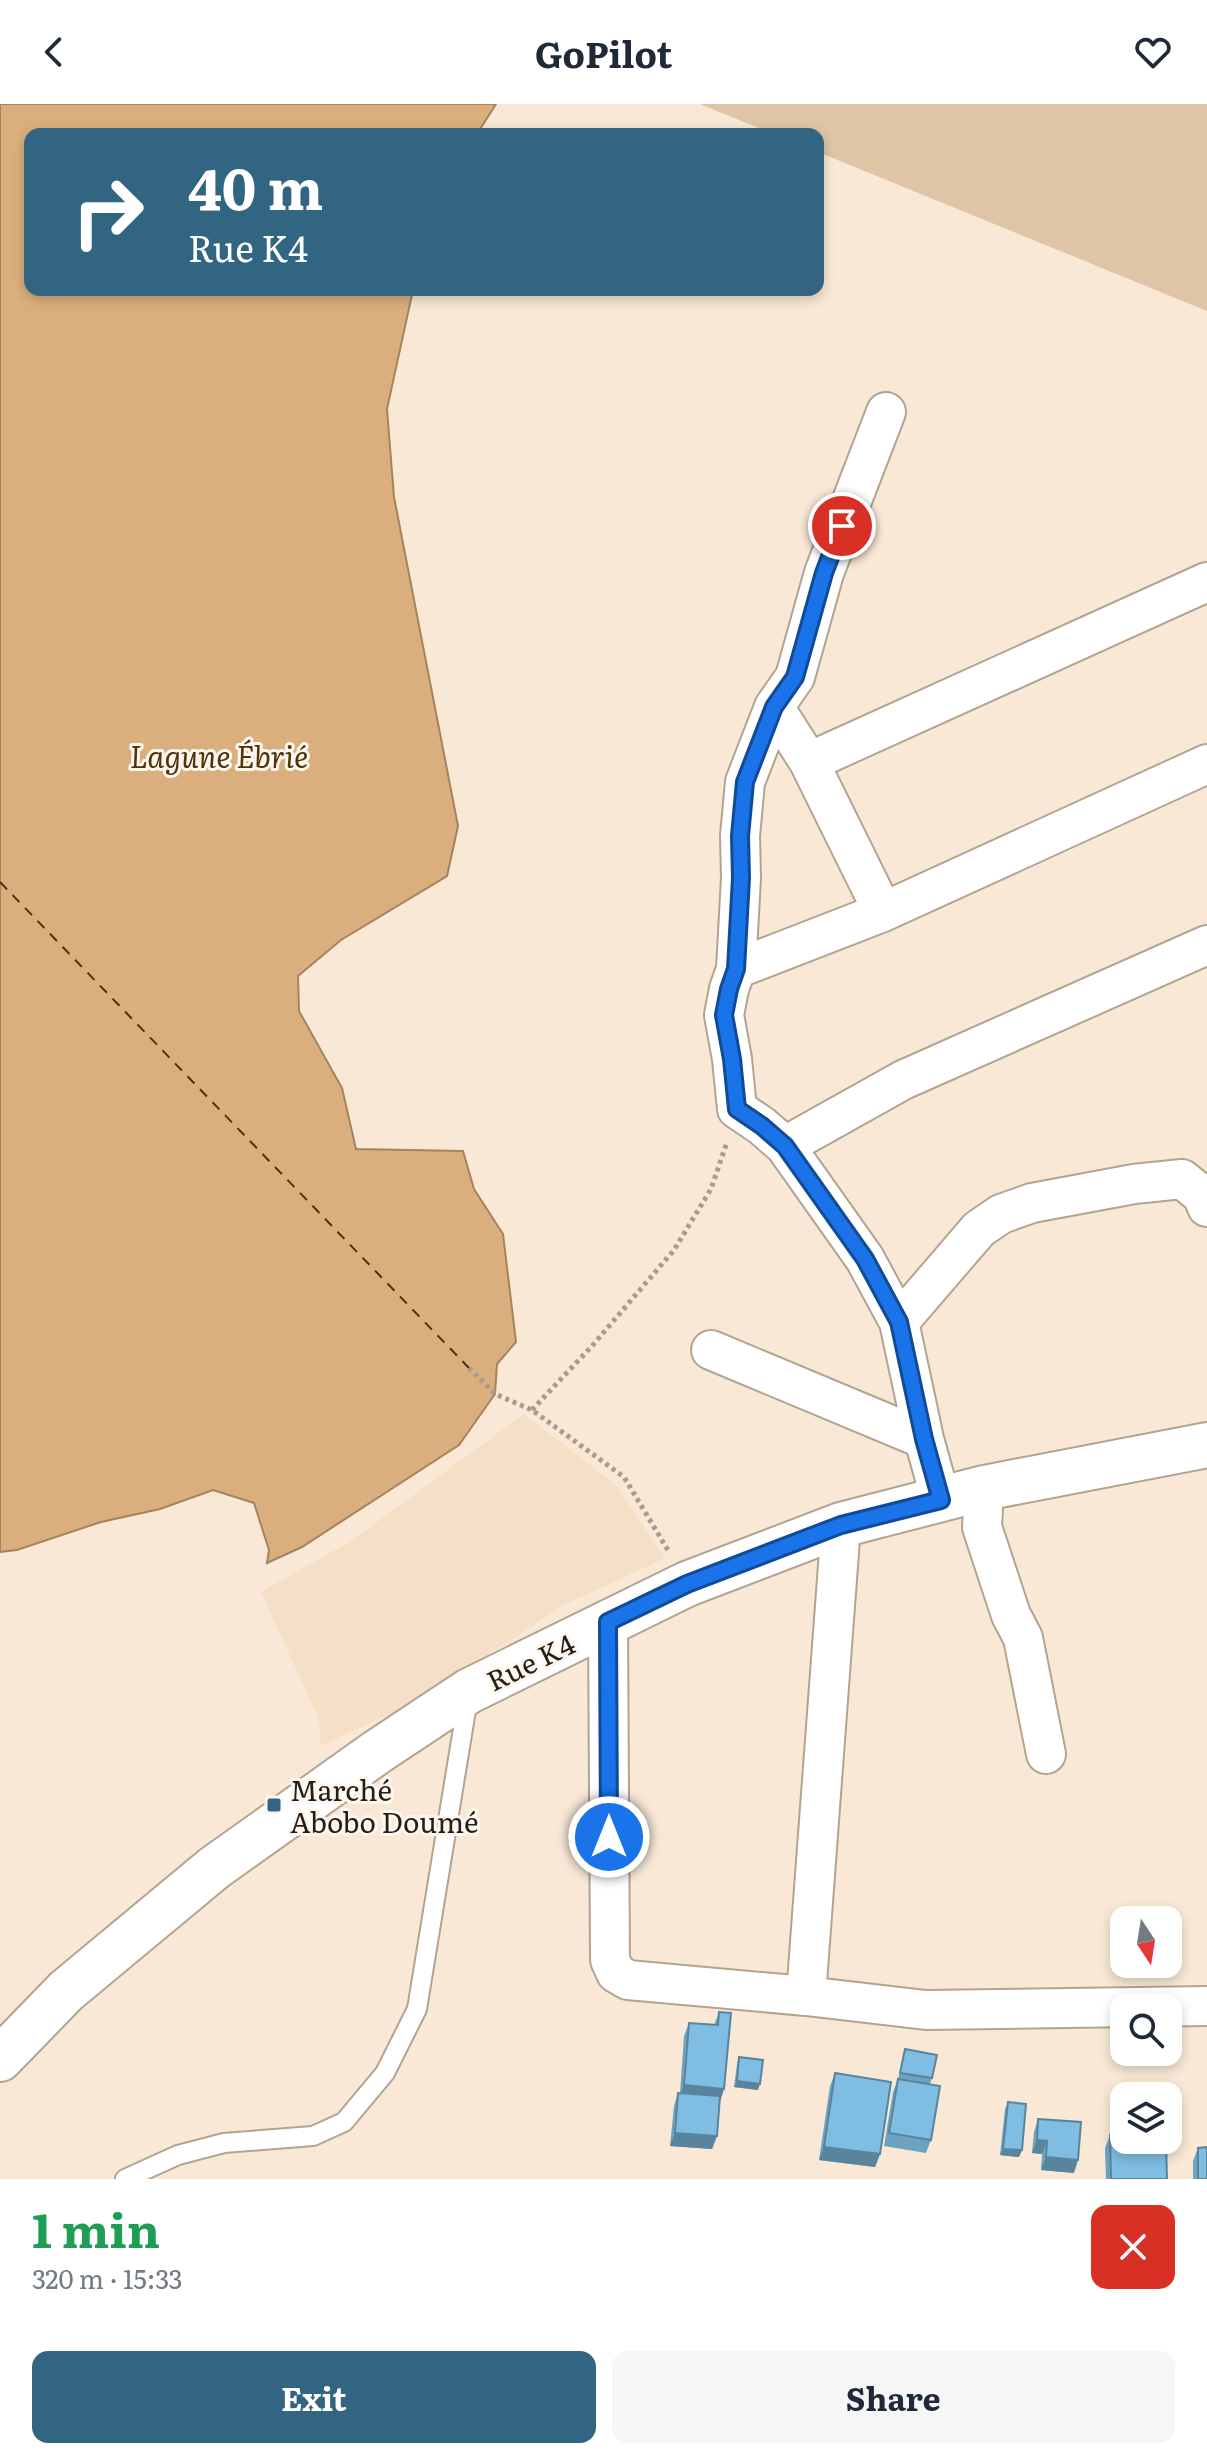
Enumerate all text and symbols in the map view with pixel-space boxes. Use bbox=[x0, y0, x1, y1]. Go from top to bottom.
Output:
text: GoPilot bbox=[535, 26, 672, 79]
icon: back bbox=[32, 30, 76, 74]
icon: heart bbox=[1131, 30, 1175, 74]
text: 40 m bbox=[188, 144, 323, 227]
icon: right bbox=[56, 160, 160, 264]
text: Rue K4 bbox=[188, 220, 308, 273]
pin bbox=[808, 492, 876, 560]
icon: arrive bbox=[820, 504, 864, 548]
water label: Lagune Ébrié bbox=[130, 733, 308, 777]
street label: Rue K4 bbox=[479, 1622, 581, 1700]
place label: Marché Abobo Doumé bbox=[290, 1768, 479, 1842]
position arrow bbox=[567, 1795, 651, 1879]
marker: Marché Abobo Doumé bbox=[265, 1796, 283, 1814]
north arrow bbox=[1110, 1906, 1182, 1978]
map controls bbox=[1110, 1906, 1182, 2154]
button: search bbox=[1110, 1994, 1182, 2066]
button: layers bbox=[1110, 2082, 1182, 2154]
text: 1 min bbox=[32, 2192, 160, 2263]
button: close bbox=[1091, 2205, 1175, 2289]
text: 320 m · 15:33 bbox=[32, 2258, 183, 2297]
button: Exit bbox=[32, 2351, 596, 2443]
button: Share bbox=[612, 2351, 1175, 2443]

